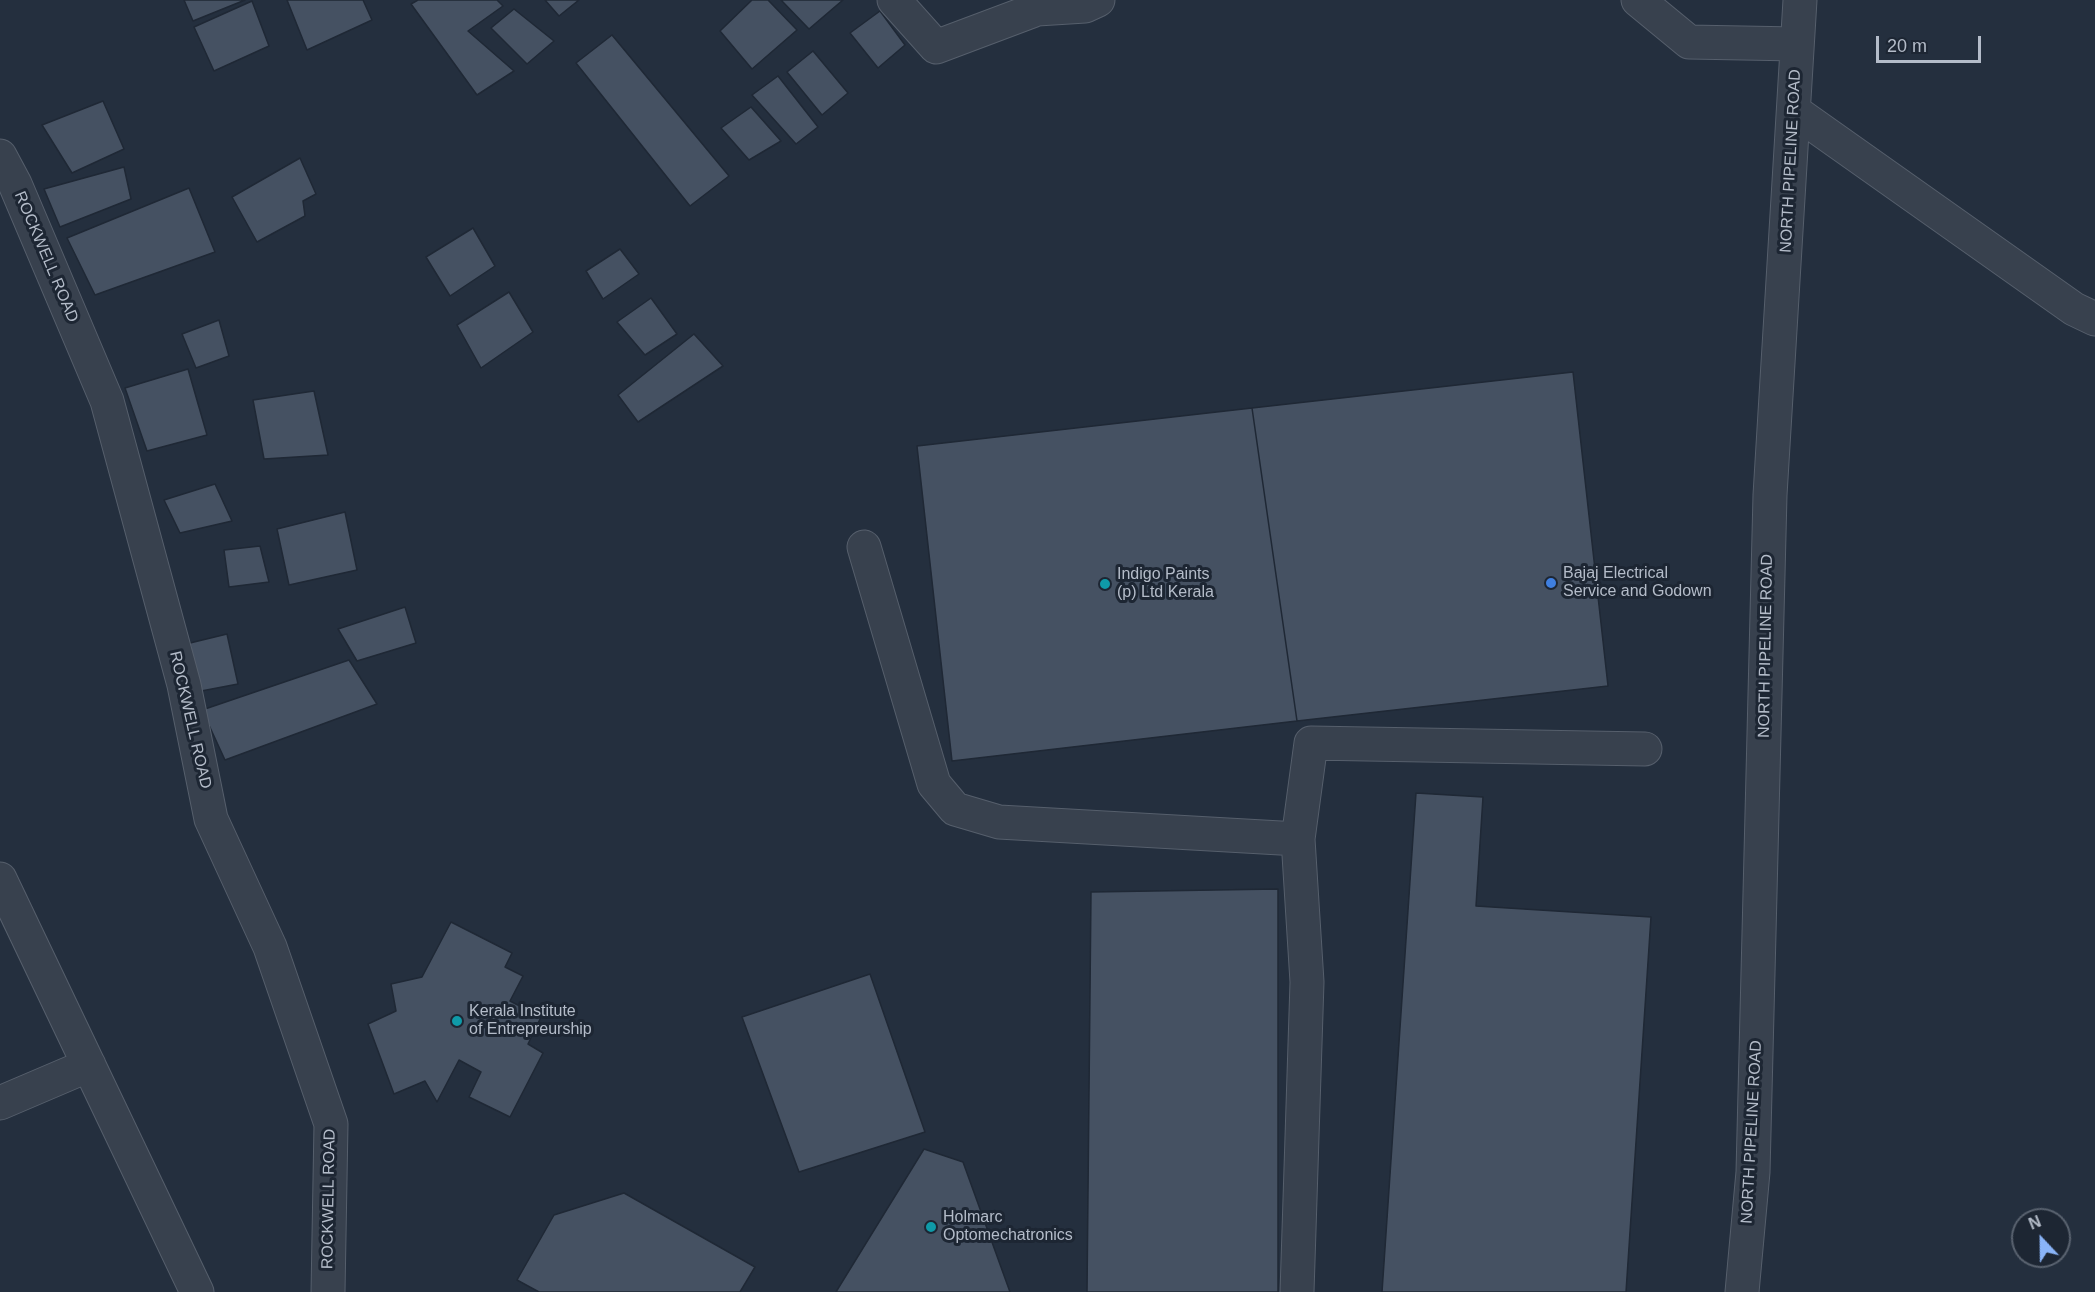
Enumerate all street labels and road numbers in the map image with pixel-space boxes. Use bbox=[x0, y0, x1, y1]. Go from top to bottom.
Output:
street label: NORTH PIPELINE ROAD bbox=[1777, 69, 1805, 253]
street label: ROCKWELL ROAD bbox=[10, 189, 82, 325]
street label: NORTH PIPELINE ROAD bbox=[1755, 554, 1777, 738]
street label: ROCKWELL ROAD bbox=[165, 649, 215, 791]
street label: NORTH PIPELINE ROAD bbox=[1738, 1040, 1766, 1224]
street label: ROCKWELL ROAD bbox=[318, 1129, 340, 1269]

